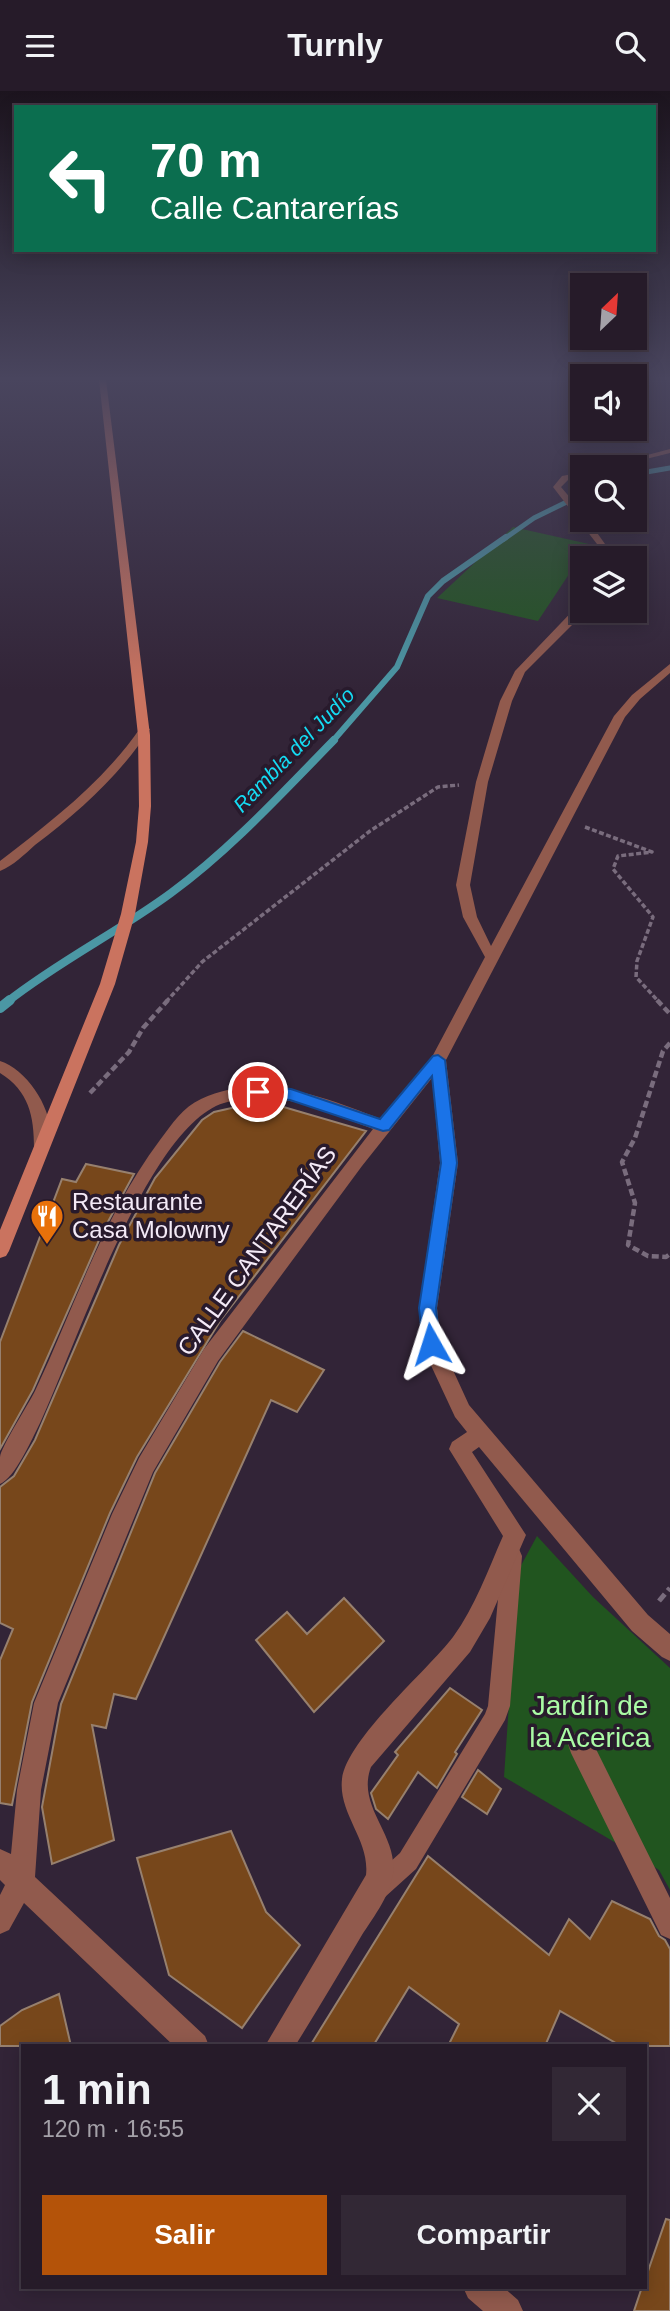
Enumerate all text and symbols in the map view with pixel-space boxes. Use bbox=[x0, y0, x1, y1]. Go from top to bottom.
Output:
icon: menu bbox=[21, 27, 59, 65]
text: Turnly bbox=[287, 27, 383, 63]
icon: search bbox=[611, 27, 649, 65]
icon: left bbox=[35, 133, 126, 224]
text: 70 m bbox=[150, 133, 262, 187]
text: Calle Cantarerías bbox=[150, 190, 399, 226]
north arrow bbox=[570, 273, 648, 350]
map controls bbox=[570, 273, 647, 623]
button: sound bbox=[570, 364, 647, 441]
button: search bbox=[570, 455, 647, 532]
button: layers bbox=[570, 546, 647, 623]
water label: Rambla del Judío bbox=[229, 683, 359, 816]
pin bbox=[228, 1062, 288, 1122]
icon: arrive bbox=[239, 1073, 277, 1111]
street label: CALLE CANTARERÍAS bbox=[172, 1141, 341, 1360]
place label: Restaurante Casa Molowny bbox=[72, 1188, 229, 1243]
restaurant icon: Restaurante Casa Molowny bbox=[28, 1197, 66, 1246]
position arrow bbox=[394, 1307, 468, 1381]
park label: Jardín de la Acerica bbox=[529, 1690, 651, 1753]
text: 1 min bbox=[42, 2066, 152, 2113]
button: close bbox=[552, 2067, 626, 2141]
text: 120 m · 16:55 bbox=[42, 2116, 184, 2142]
button: Salir bbox=[42, 2195, 327, 2275]
button: Compartir bbox=[341, 2195, 626, 2275]

